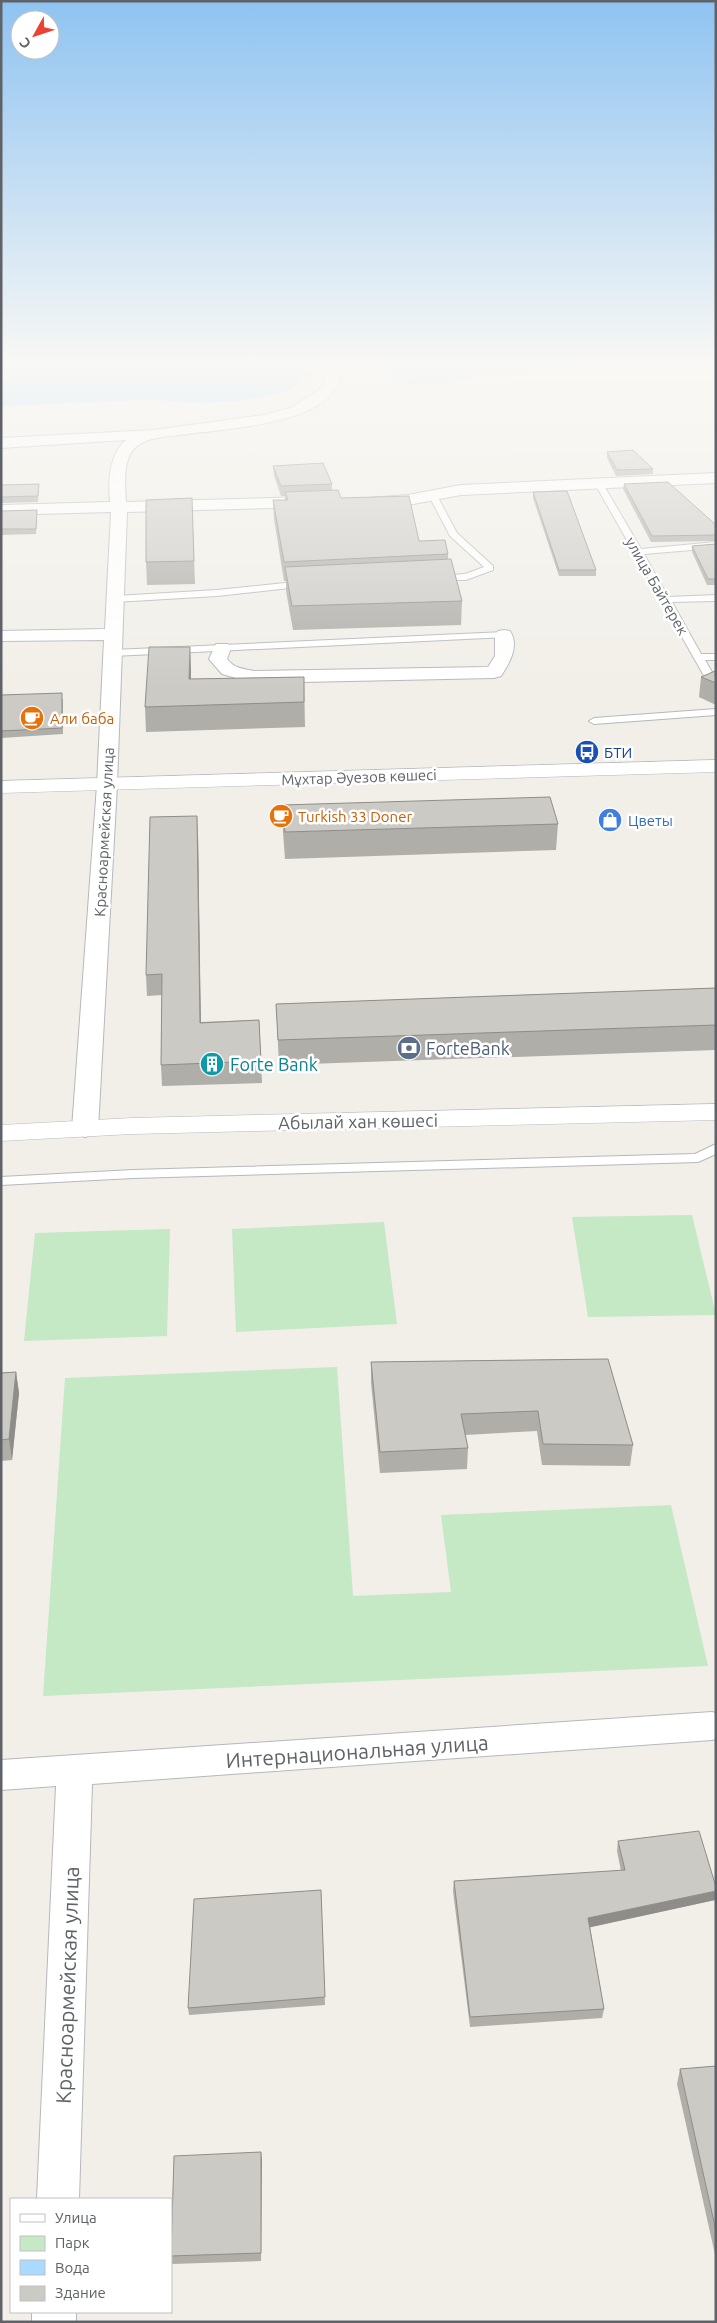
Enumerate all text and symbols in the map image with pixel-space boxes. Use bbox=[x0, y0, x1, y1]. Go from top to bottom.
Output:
north arrow bbox=[10, 10, 60, 60]
text: С bbox=[16, 35, 34, 52]
street label: улица Байтерек bbox=[622, 534, 692, 638]
cafe icon: Али баба bbox=[19, 705, 45, 731]
place label: Али баба bbox=[50, 710, 114, 727]
bus stop icon: БТИ bbox=[574, 739, 600, 765]
place label: БТИ bbox=[604, 744, 632, 761]
street label: Красноармейская улица bbox=[91, 747, 117, 917]
street label: Мұхтар Әуезов көшесі bbox=[281, 766, 437, 788]
cafe icon: Turkish 33 Doner bbox=[268, 803, 294, 829]
shop icon: Цветы bbox=[597, 807, 623, 833]
place label: Turkish 33 Doner bbox=[298, 808, 412, 825]
place label: Цветы bbox=[628, 812, 673, 829]
bank icon: ForteBank bbox=[396, 1035, 422, 1061]
place label: ForteBank bbox=[426, 1038, 510, 1058]
building icon: Forte Bank bbox=[199, 1051, 225, 1077]
place label: Forte Bank bbox=[230, 1054, 318, 1074]
street label: Абылай хан көшесі bbox=[278, 1110, 438, 1132]
street label: Интернациональная улица bbox=[225, 1730, 489, 1772]
street label: Красноармейская улица bbox=[51, 1866, 83, 2104]
legend bbox=[10, 2198, 172, 2313]
text: Улица bbox=[55, 2209, 97, 2226]
text: Парк bbox=[55, 2234, 90, 2251]
text: Вода bbox=[55, 2259, 90, 2276]
text: Здание bbox=[55, 2284, 106, 2301]

